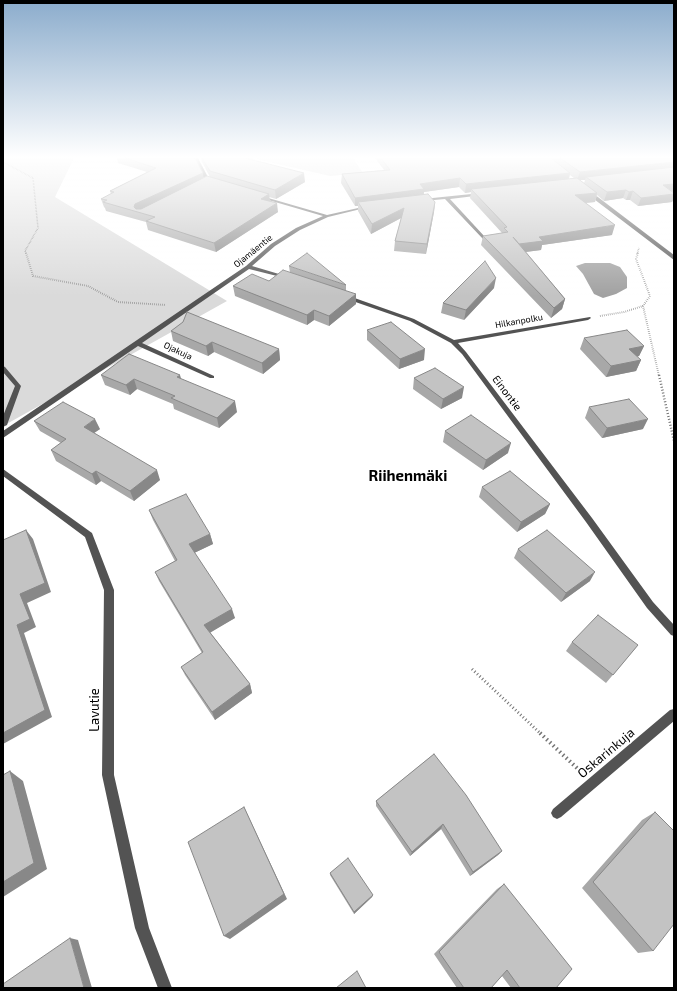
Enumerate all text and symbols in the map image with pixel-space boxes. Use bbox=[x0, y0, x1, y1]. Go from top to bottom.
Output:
street label: Ojamäentie bbox=[232, 232, 274, 270]
street label: Hilkanpolku bbox=[494, 311, 544, 331]
street label: Ojakuja bbox=[162, 340, 194, 362]
street label: Einontie bbox=[489, 373, 525, 413]
district label: Riihenmäki bbox=[369, 467, 447, 485]
street label: Lavutie bbox=[87, 688, 103, 732]
street label: Oskarinkuja bbox=[574, 725, 638, 781]

